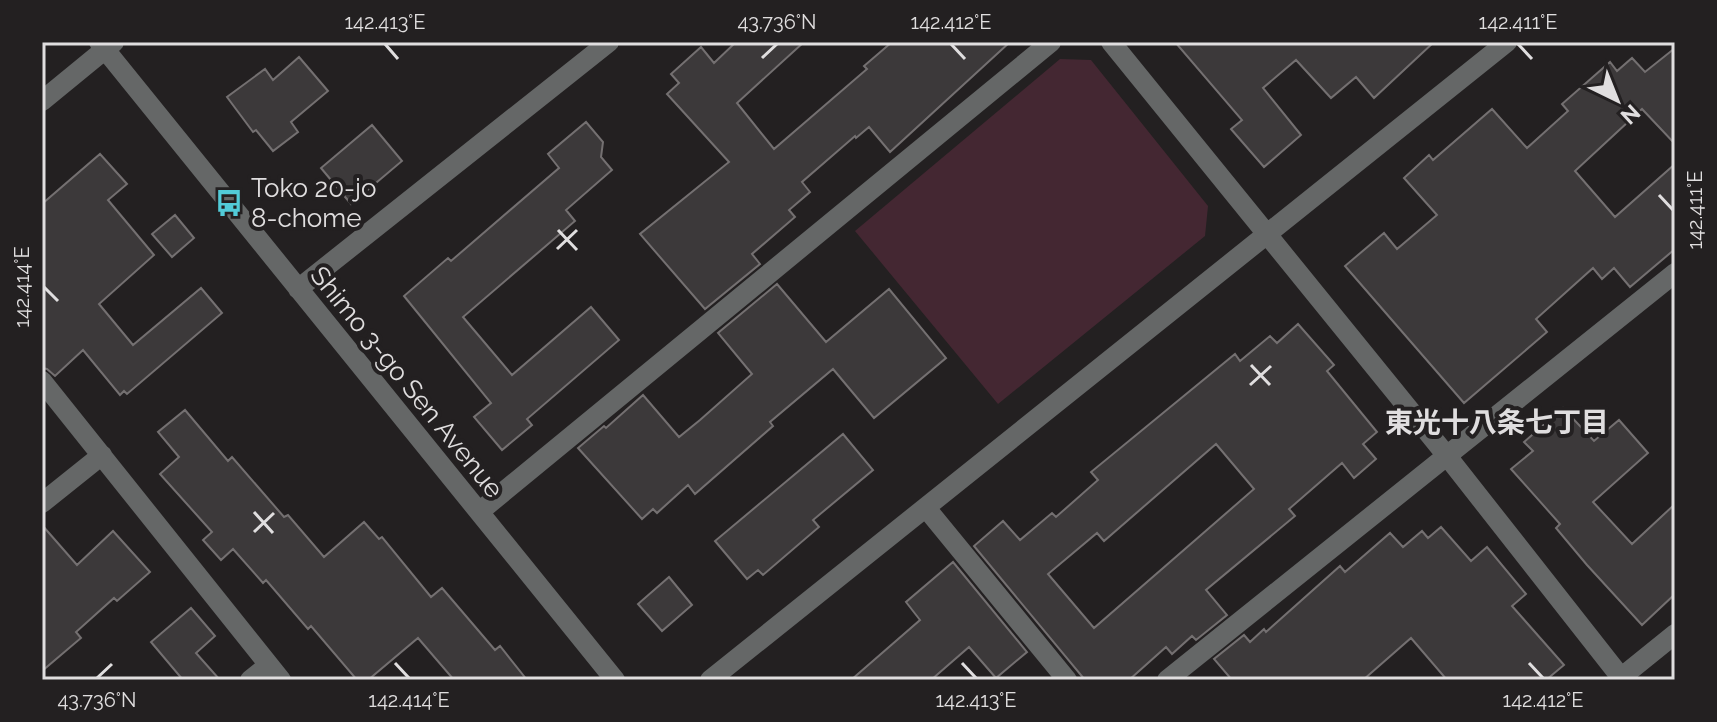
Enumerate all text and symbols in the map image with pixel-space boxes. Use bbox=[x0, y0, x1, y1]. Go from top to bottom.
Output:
text: 142.413°E bbox=[345, 10, 425, 34]
text: 43.736°N bbox=[737, 10, 817, 34]
text: 142.412°E bbox=[911, 10, 991, 34]
text: 142.411°E bbox=[1479, 10, 1557, 34]
north arrow bbox=[1577, 60, 1657, 140]
text: N bbox=[1616, 99, 1646, 130]
text: 142.411°E bbox=[1683, 171, 1707, 249]
place label: Toko 20-jo 8-chome bbox=[251, 173, 376, 233]
bus stop icon: Toko 20-jo 8-chome bbox=[214, 188, 244, 218]
text: 142.414°E bbox=[10, 246, 34, 328]
street label: Shimo 3-go Sen Avenue bbox=[304, 260, 510, 504]
district label: 東光十八条七丁目 bbox=[1385, 406, 1609, 439]
text: 43.736°N bbox=[57, 688, 137, 712]
text: 142.414°E bbox=[368, 688, 450, 712]
text: 142.413°E bbox=[936, 688, 1016, 712]
text: 142.412°E bbox=[1503, 688, 1583, 712]

